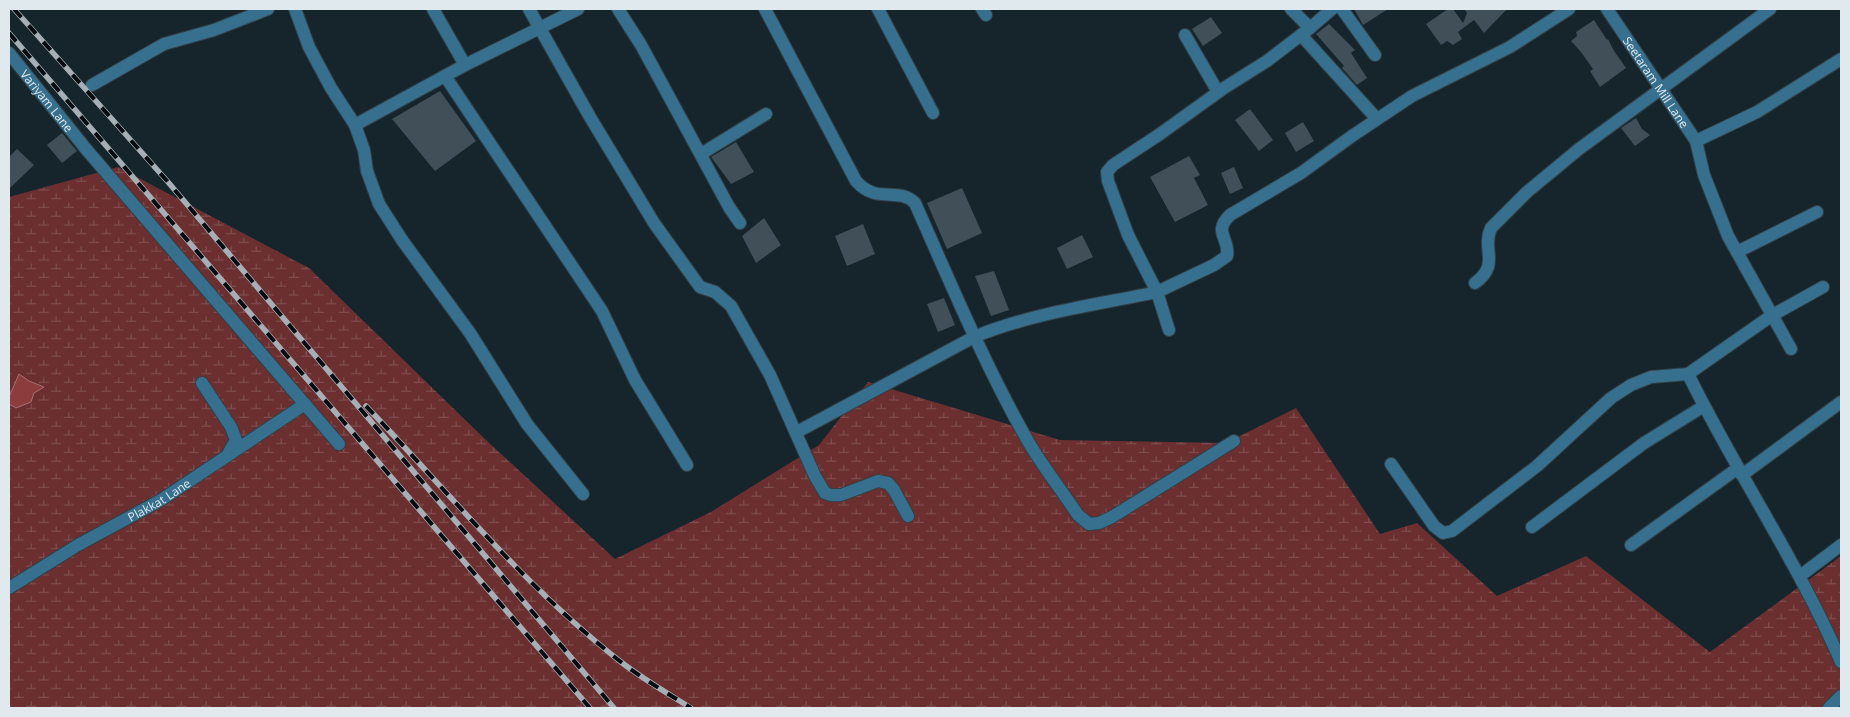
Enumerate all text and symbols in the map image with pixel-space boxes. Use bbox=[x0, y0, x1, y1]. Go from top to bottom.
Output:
street label: Seetaram Mill Lane bbox=[1619, 33, 1693, 131]
street label: Variyam Lane bbox=[17, 66, 78, 136]
street label: Plakkat Lane bbox=[124, 474, 194, 525]

